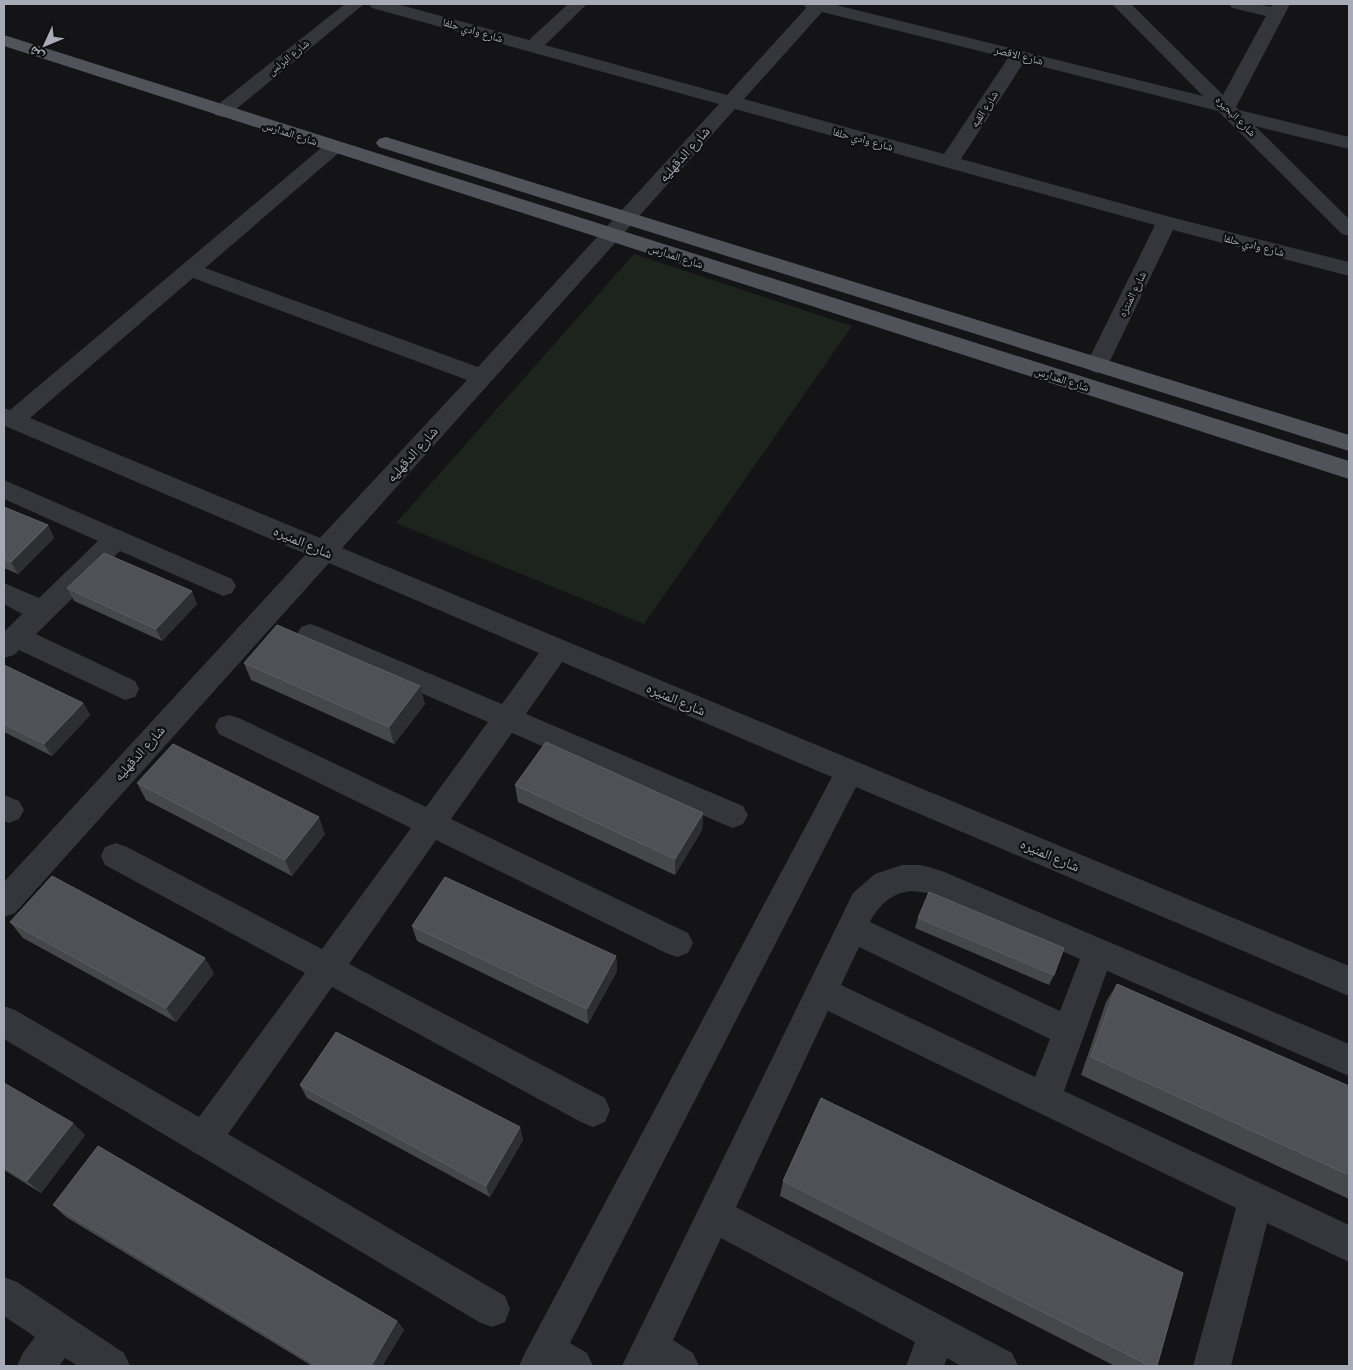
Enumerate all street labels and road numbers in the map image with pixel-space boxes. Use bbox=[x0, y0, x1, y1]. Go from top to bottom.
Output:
street label: شارع وادي حلفا bbox=[441, 16, 505, 47]
street label: شارع البرلس bbox=[265, 37, 312, 78]
street label: شارع الاقصر bbox=[992, 43, 1044, 68]
street label: شارع القبه bbox=[968, 89, 1001, 130]
street label: شارع البحيره bbox=[1213, 93, 1259, 139]
street label: شارع المدارس bbox=[261, 119, 319, 148]
street label: شارع الدقهليه bbox=[655, 123, 715, 186]
street label: شارع وادي حلفا bbox=[831, 125, 895, 156]
street label: شارع وادي حلفا bbox=[1222, 232, 1286, 261]
street label: شارع المدارس bbox=[647, 242, 705, 271]
street label: شارع المنتزه bbox=[1116, 269, 1149, 319]
street label: شارع المدارس bbox=[1033, 365, 1091, 394]
street label: شارع الدقهليه bbox=[383, 423, 443, 486]
street label: شارع المنيره bbox=[270, 522, 335, 563]
street label: شارع المنيره bbox=[643, 679, 708, 720]
street label: شارع الدقهليه bbox=[110, 722, 170, 785]
street label: شارع المنيره bbox=[1017, 835, 1082, 876]

